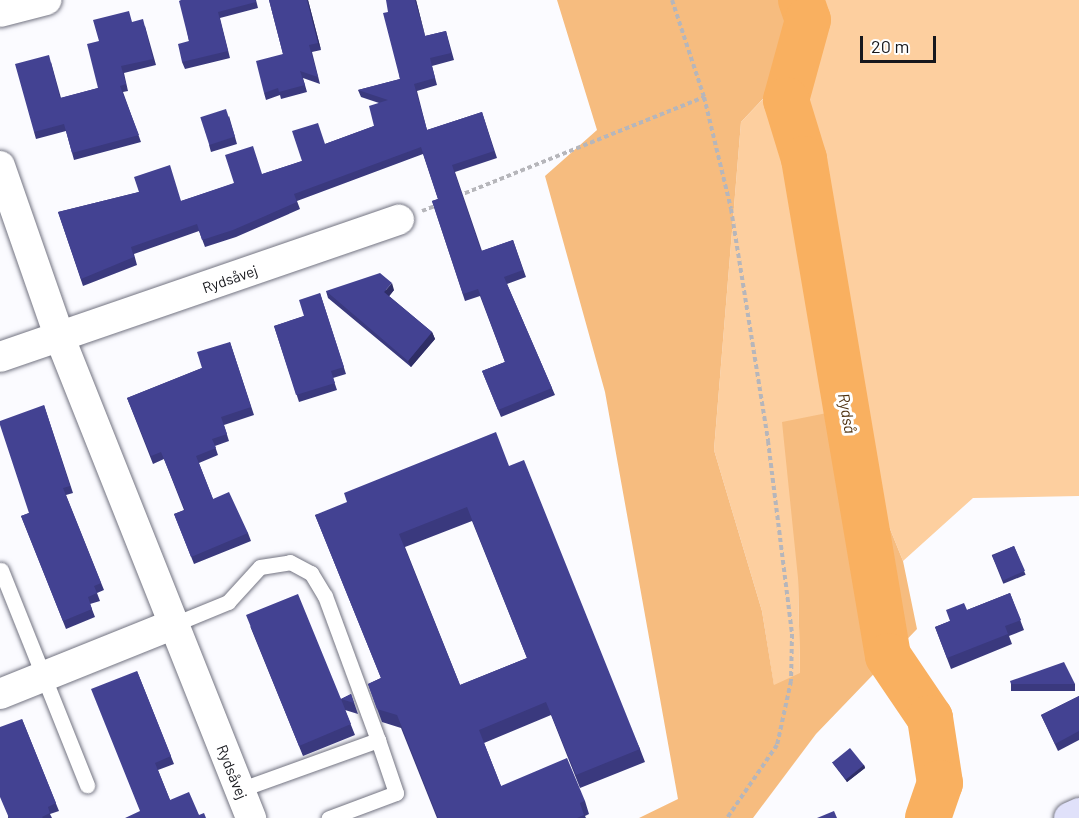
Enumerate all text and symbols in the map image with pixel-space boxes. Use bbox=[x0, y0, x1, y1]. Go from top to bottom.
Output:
scale bar bbox=[863, 24, 940, 62]
text: 20 m bbox=[871, 35, 909, 57]
street label: Rydsåvej bbox=[200, 261, 260, 297]
water label: Rydså bbox=[834, 392, 860, 434]
street label: Rydsåvej bbox=[213, 742, 251, 802]

